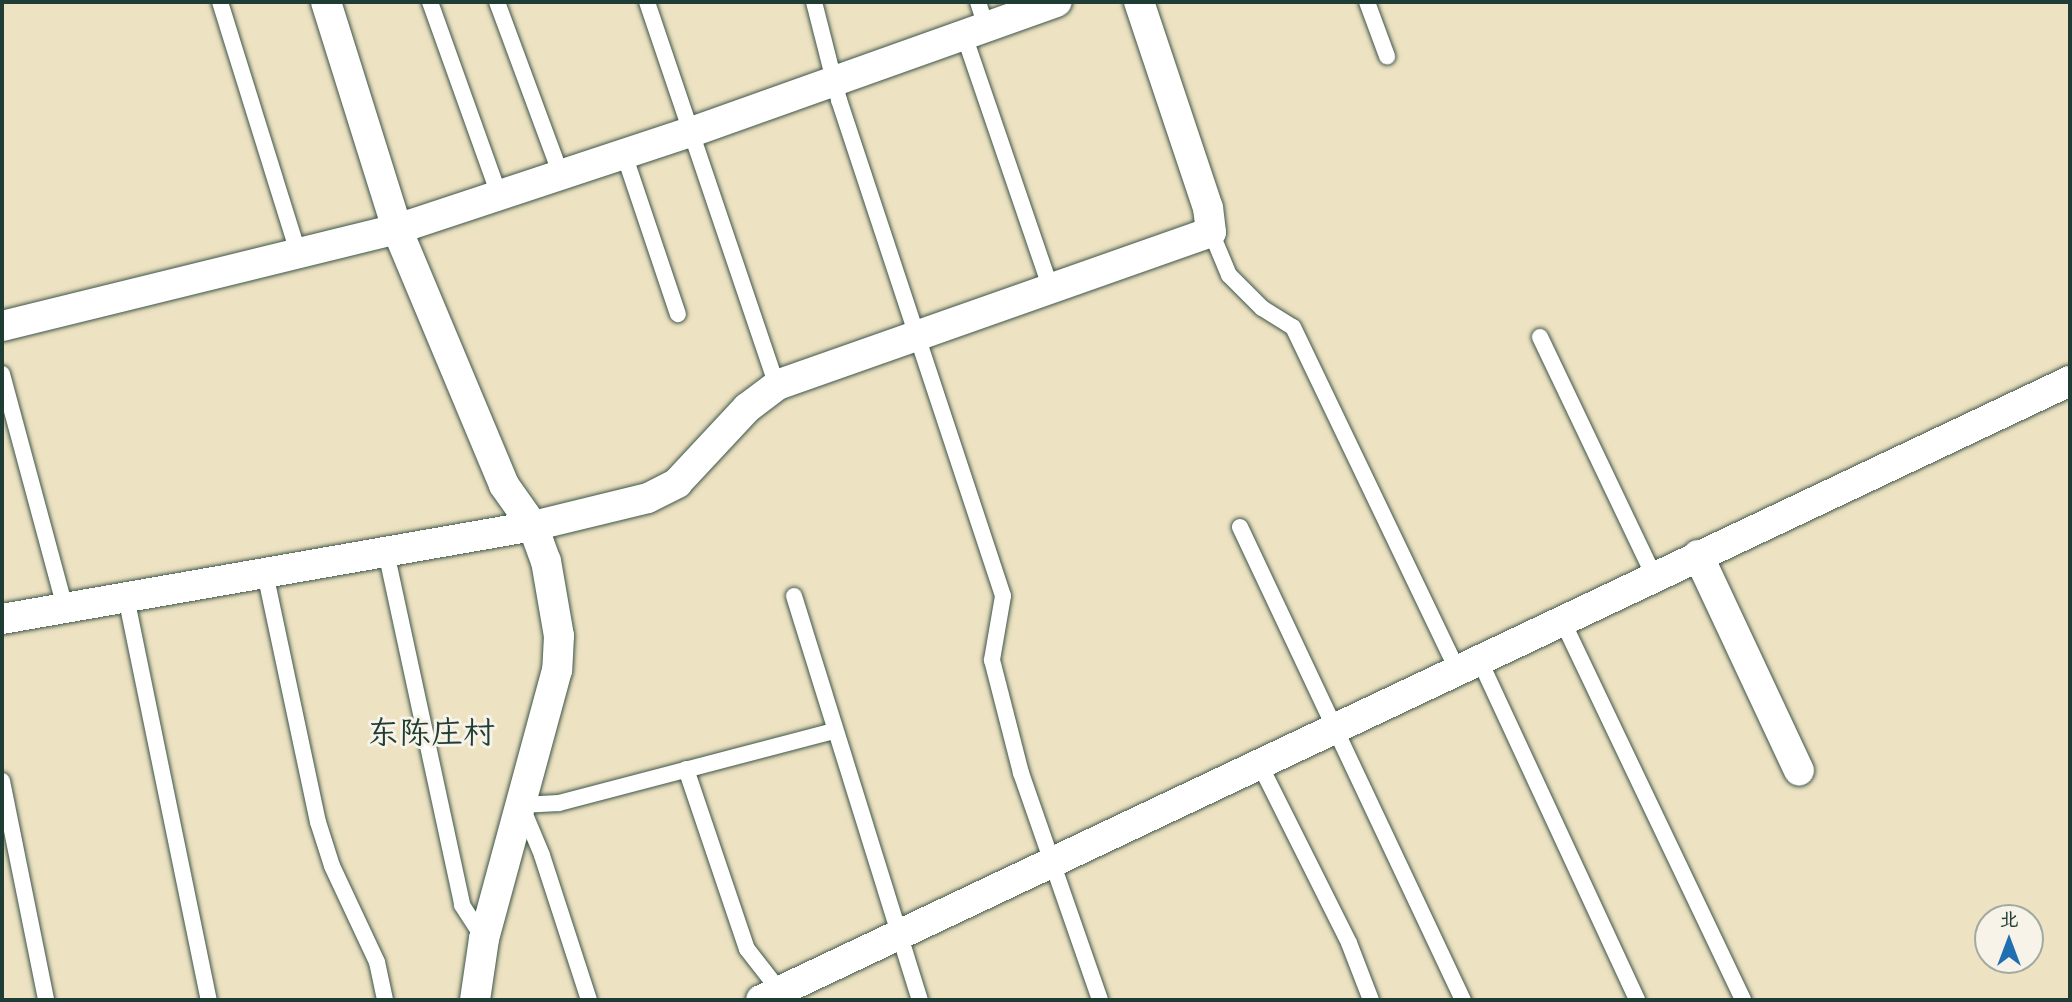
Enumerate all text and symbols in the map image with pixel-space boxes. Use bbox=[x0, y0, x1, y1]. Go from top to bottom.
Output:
district label: 东陈庄村 bbox=[367, 714, 495, 752]
north arrow bbox=[1974, 904, 2044, 974]
text: 北 bbox=[1999, 908, 2019, 932]

